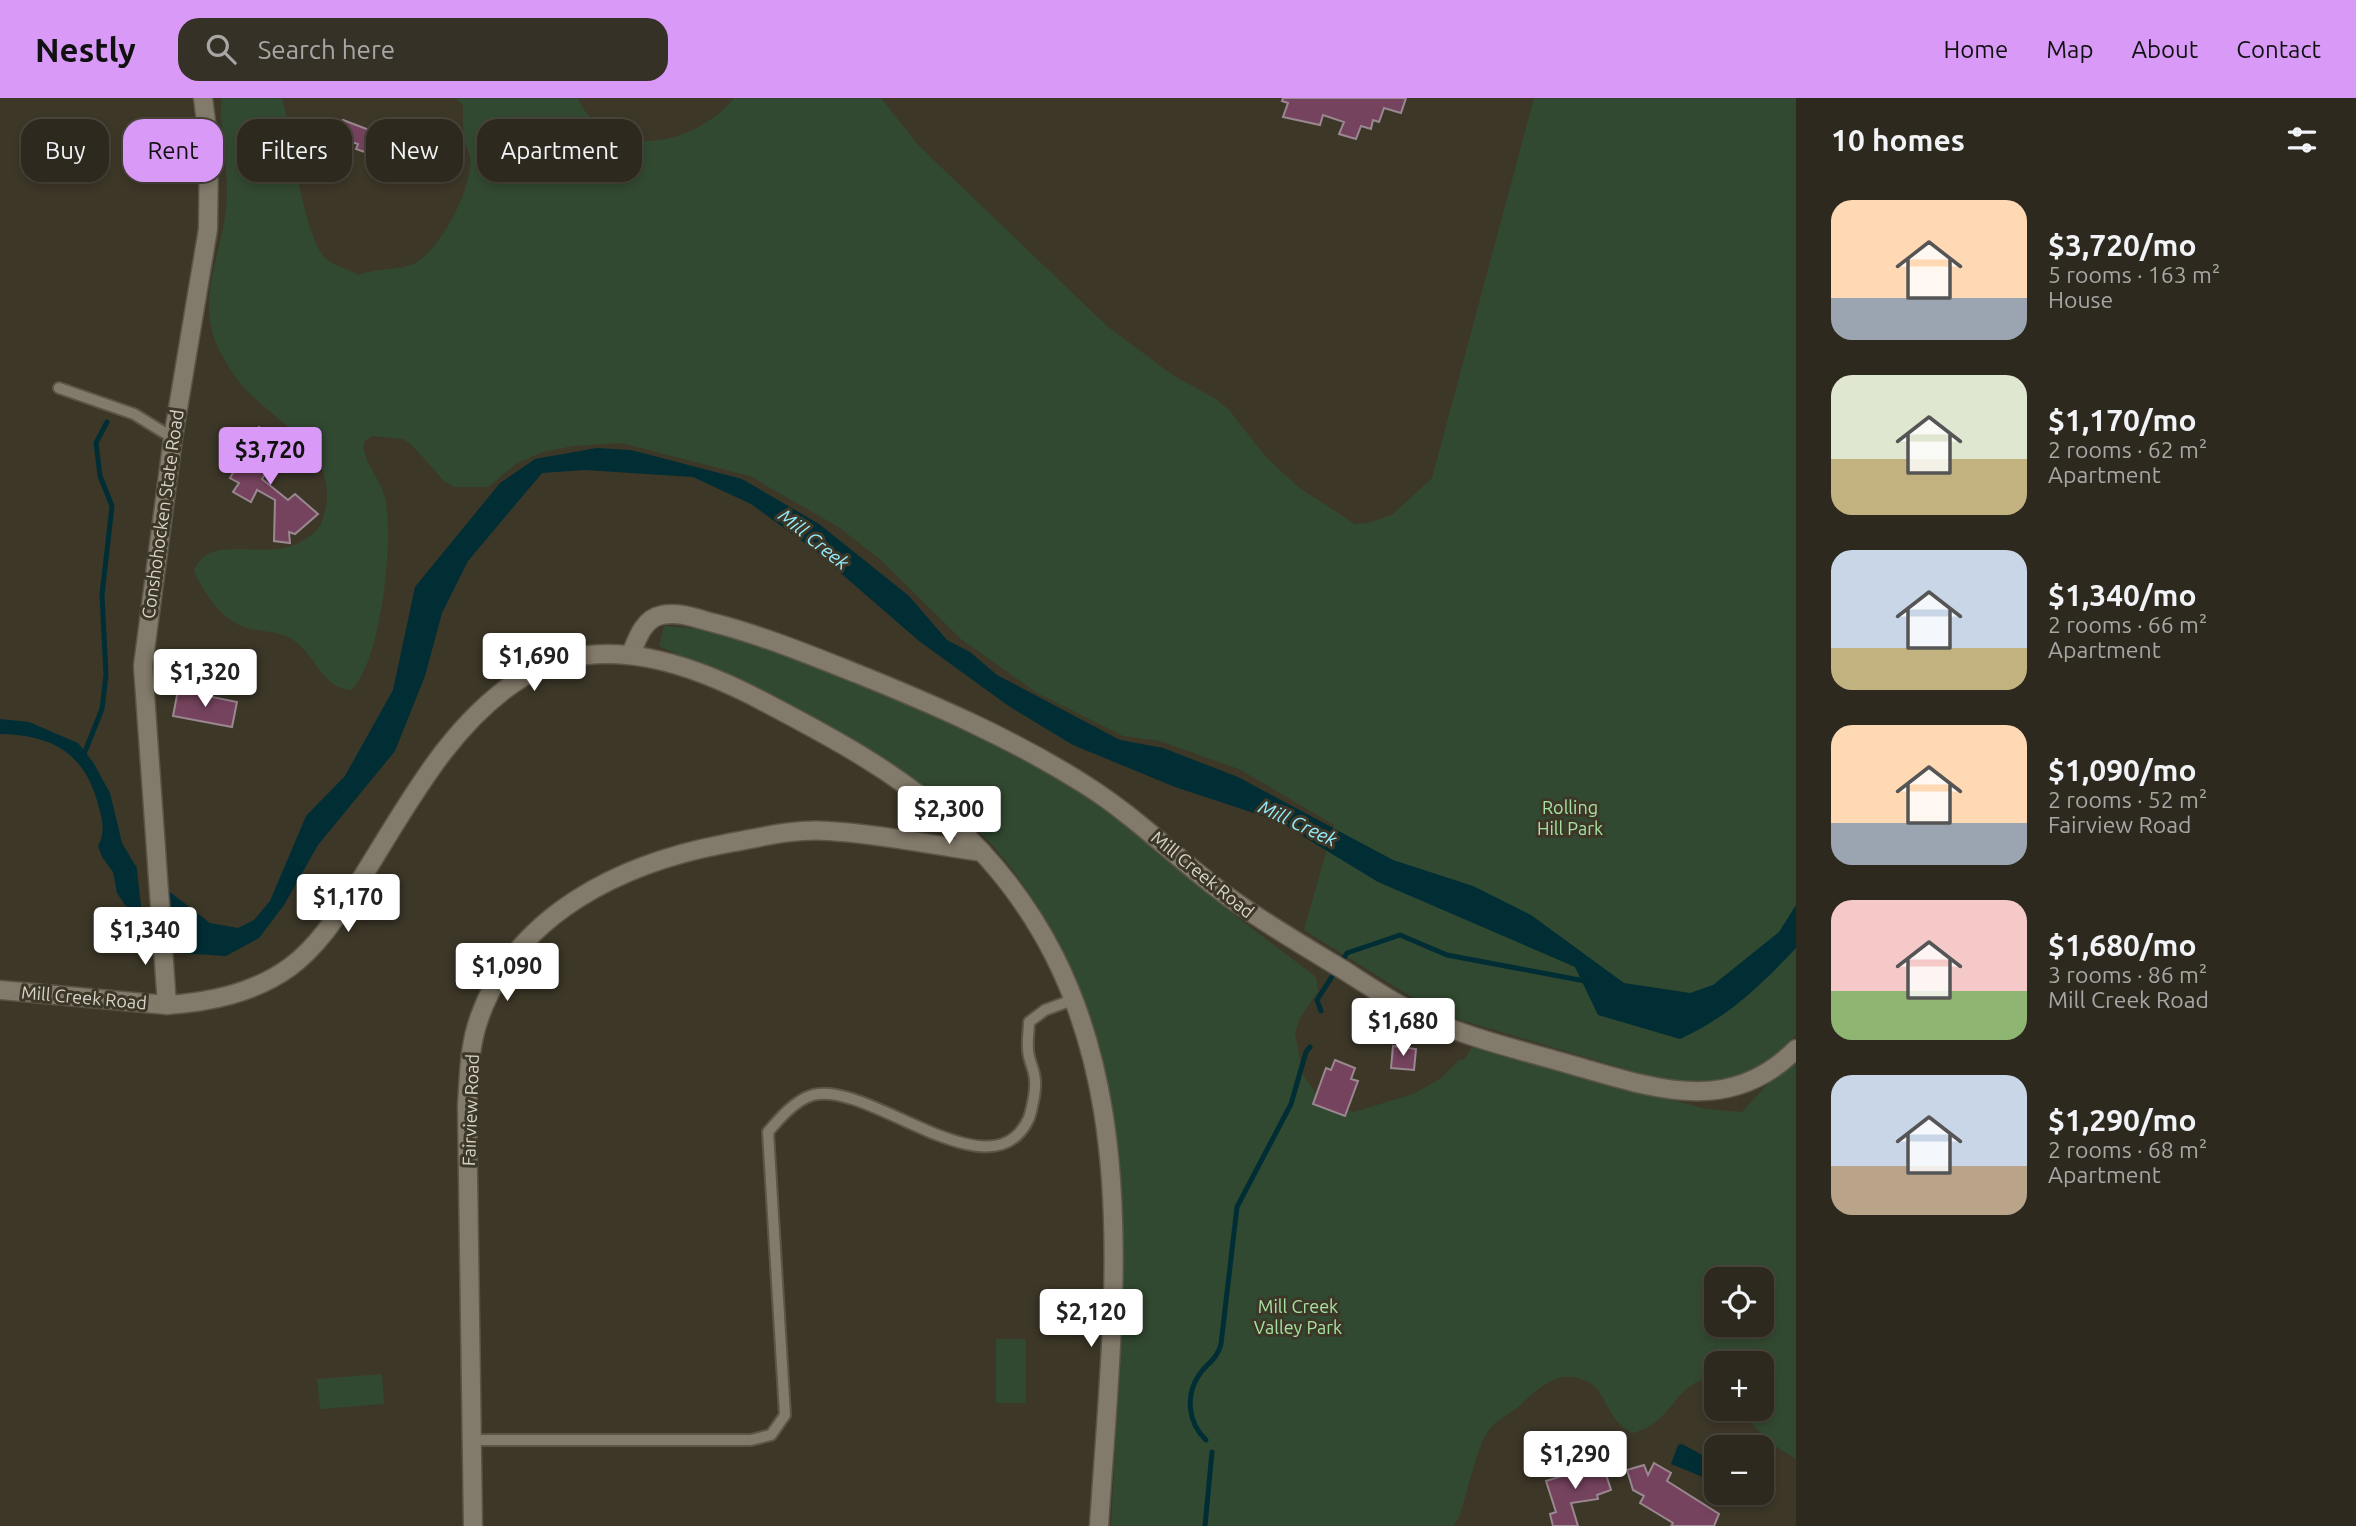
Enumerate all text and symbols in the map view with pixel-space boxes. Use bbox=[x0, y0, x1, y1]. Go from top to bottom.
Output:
search box bbox=[178, 18, 668, 81]
icon: search bbox=[202, 30, 240, 68]
text: Nestly bbox=[35, 31, 136, 68]
text: Search here bbox=[258, 35, 395, 64]
text: Home bbox=[1943, 36, 2008, 63]
text: Map bbox=[2046, 36, 2093, 63]
text: About bbox=[2131, 36, 2198, 63]
text: Contact bbox=[2236, 36, 2321, 63]
chip: Buy bbox=[21, 119, 109, 182]
chip: Rent bbox=[123, 119, 223, 182]
chip: Filters bbox=[237, 119, 352, 182]
chip: New bbox=[366, 119, 463, 182]
chip: Apartment bbox=[477, 119, 642, 182]
icon: filters bbox=[2283, 121, 2321, 159]
text: 10 homes bbox=[1831, 123, 1965, 157]
icon: home bbox=[1887, 228, 1971, 312]
text: $3,720/mo bbox=[2048, 228, 2197, 262]
text: 5 rooms · 163 m² bbox=[2048, 262, 2220, 287]
text: House bbox=[2048, 287, 2113, 312]
icon: home bbox=[1887, 403, 1971, 487]
text: $1,170/mo bbox=[2048, 403, 2197, 437]
street label: Conshohocken State Road bbox=[137, 408, 187, 620]
pin: $3,720 bbox=[213, 428, 327, 487]
text: $3,720 bbox=[235, 437, 305, 462]
text: 2 rooms · 62 m² bbox=[2048, 437, 2207, 462]
text: Apartment bbox=[2048, 462, 2161, 487]
water label: Mill Creek bbox=[774, 504, 854, 574]
icon: home bbox=[1887, 578, 1971, 662]
text: $1,340/mo bbox=[2048, 578, 2197, 612]
text: 2 rooms · 66 m² bbox=[2048, 612, 2207, 637]
pin: $1,690 bbox=[477, 634, 591, 693]
text: Apartment bbox=[2048, 637, 2161, 662]
text: $1,690 bbox=[499, 643, 569, 668]
pin: $1,320 bbox=[148, 650, 262, 709]
text: $1,320 bbox=[170, 659, 240, 684]
icon: home bbox=[1887, 753, 1971, 837]
text: $1,090/mo bbox=[2048, 753, 2197, 787]
pin: $2,300 bbox=[892, 786, 1006, 846]
text: 2 rooms · 52 m² bbox=[2048, 787, 2207, 812]
water label: Mill Creek bbox=[1255, 795, 1341, 851]
text: $2,300 bbox=[914, 796, 984, 821]
park label: Rolling Hill Park bbox=[1537, 797, 1603, 838]
text: Fairview Road bbox=[2048, 812, 2192, 837]
street label: Mill Creek Road bbox=[1148, 827, 1258, 921]
pin: $1,170 bbox=[291, 874, 405, 934]
text: $1,170 bbox=[313, 884, 383, 909]
pin: $1,340 bbox=[88, 908, 202, 967]
text: $1,340 bbox=[110, 917, 180, 942]
icon: home bbox=[1887, 928, 1971, 1012]
text: $1,680/mo bbox=[2048, 928, 2197, 962]
pin: $1,090 bbox=[450, 944, 564, 1003]
text: $1,090 bbox=[472, 953, 542, 978]
text: 3 rooms · 86 m² bbox=[2048, 962, 2207, 987]
street label: Mill Creek Road bbox=[20, 982, 148, 1012]
text: Mill Creek Road bbox=[2048, 987, 2209, 1012]
pin: $1,680 bbox=[1346, 998, 1460, 1058]
text: $1,680 bbox=[1368, 1008, 1438, 1033]
street label: Fairview Road bbox=[458, 1054, 482, 1166]
icon: home bbox=[1887, 1103, 1971, 1187]
text: $1,290/mo bbox=[2048, 1103, 2197, 1137]
text: 2 rooms · 68 m² bbox=[2048, 1137, 2207, 1162]
text: Apartment bbox=[2048, 1162, 2161, 1187]
map controls bbox=[1704, 1267, 1774, 1505]
button: locate bbox=[1704, 1267, 1774, 1337]
pin: $2,120 bbox=[1034, 1290, 1148, 1349]
park label: Mill Creek Valley Park bbox=[1254, 1296, 1342, 1337]
text: $2,120 bbox=[1056, 1299, 1126, 1324]
button: + bbox=[1704, 1351, 1774, 1421]
pin: $1,290 bbox=[1518, 1432, 1632, 1491]
button: − bbox=[1704, 1435, 1774, 1505]
text: $1,290 bbox=[1540, 1441, 1610, 1466]

